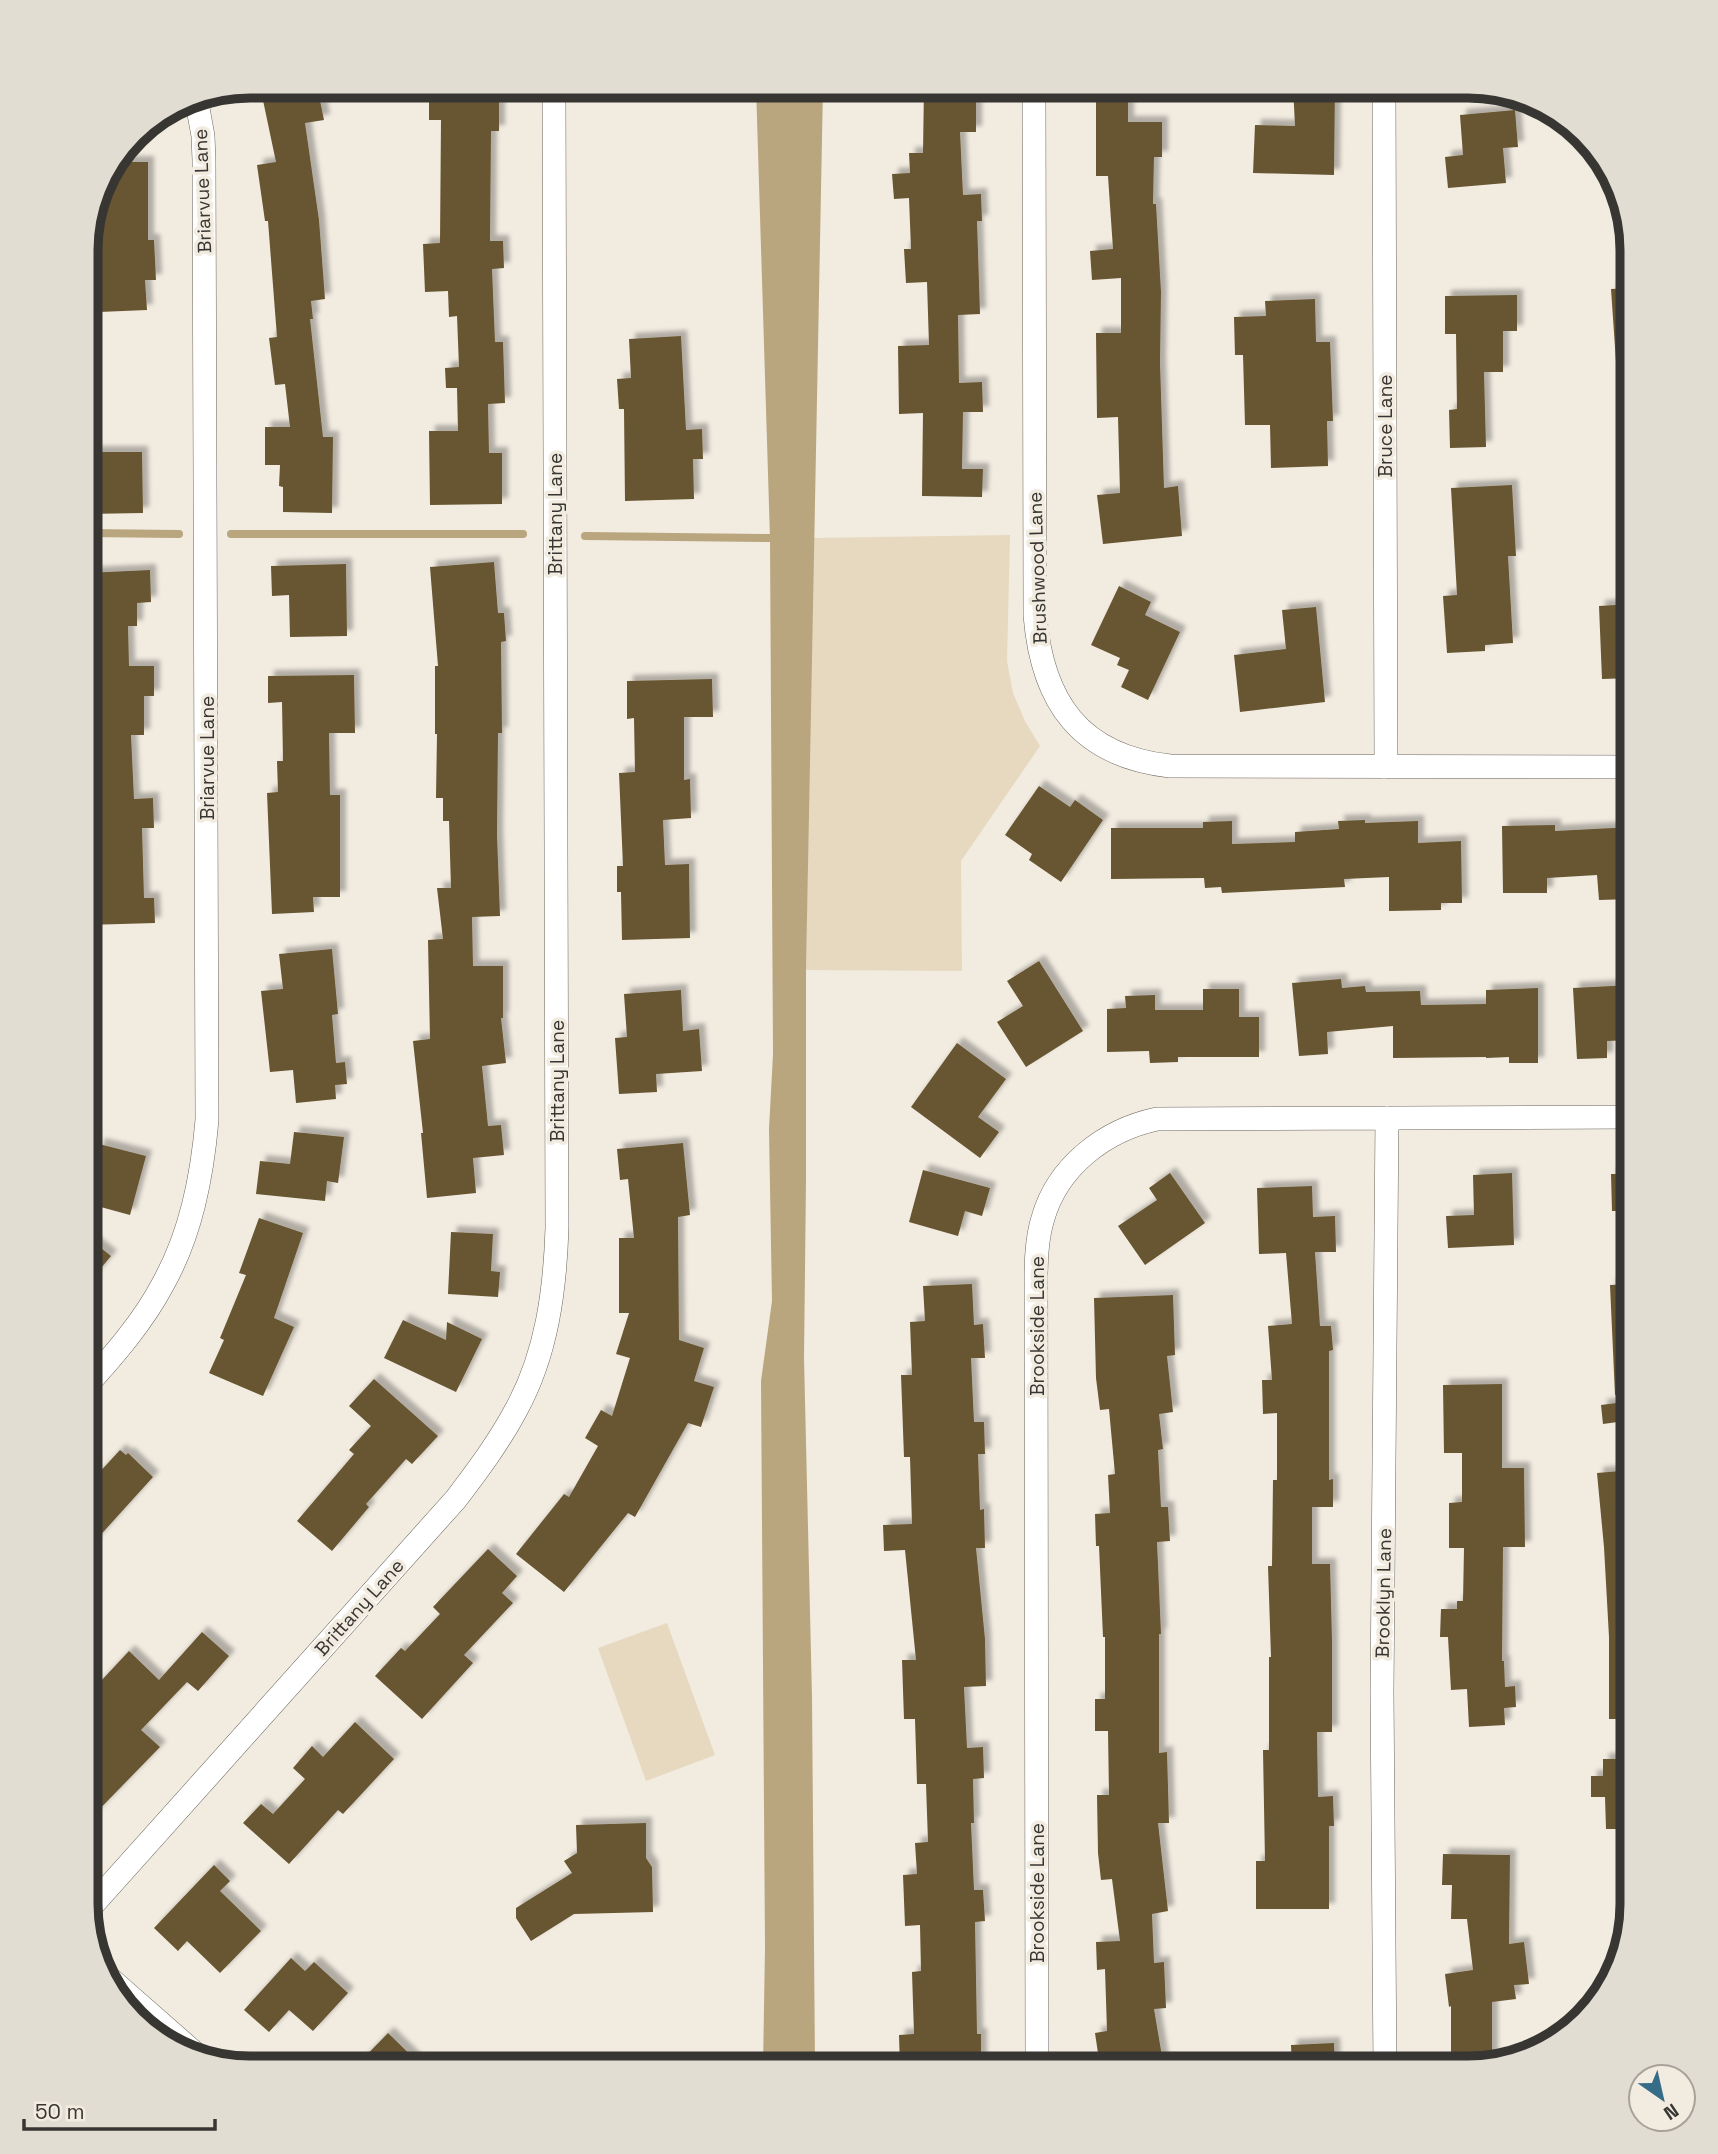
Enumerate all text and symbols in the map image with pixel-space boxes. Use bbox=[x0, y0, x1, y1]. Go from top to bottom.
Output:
street label: Briarvue Lane bbox=[188, 128, 217, 254]
street label: Bruce Lane bbox=[1373, 374, 1398, 478]
street label: Brittany Lane bbox=[543, 453, 568, 575]
street label: Brushwood Lane bbox=[1022, 491, 1053, 645]
street label: Briarvue Lane bbox=[195, 696, 220, 820]
street label: Brittany Lane bbox=[545, 1020, 570, 1142]
street label: Brookside Lane bbox=[1025, 1256, 1050, 1396]
street label: Brooklyn Lane bbox=[1370, 1528, 1397, 1658]
street label: Brittany Lane bbox=[309, 1553, 410, 1661]
street label: Brookside Lane bbox=[1025, 1823, 1050, 1963]
north arrow bbox=[1627, 2063, 1697, 2133]
scale bar bbox=[24, 2088, 215, 2132]
text: 50 m bbox=[35, 2098, 85, 2125]
text: N bbox=[1659, 2098, 1683, 2126]

